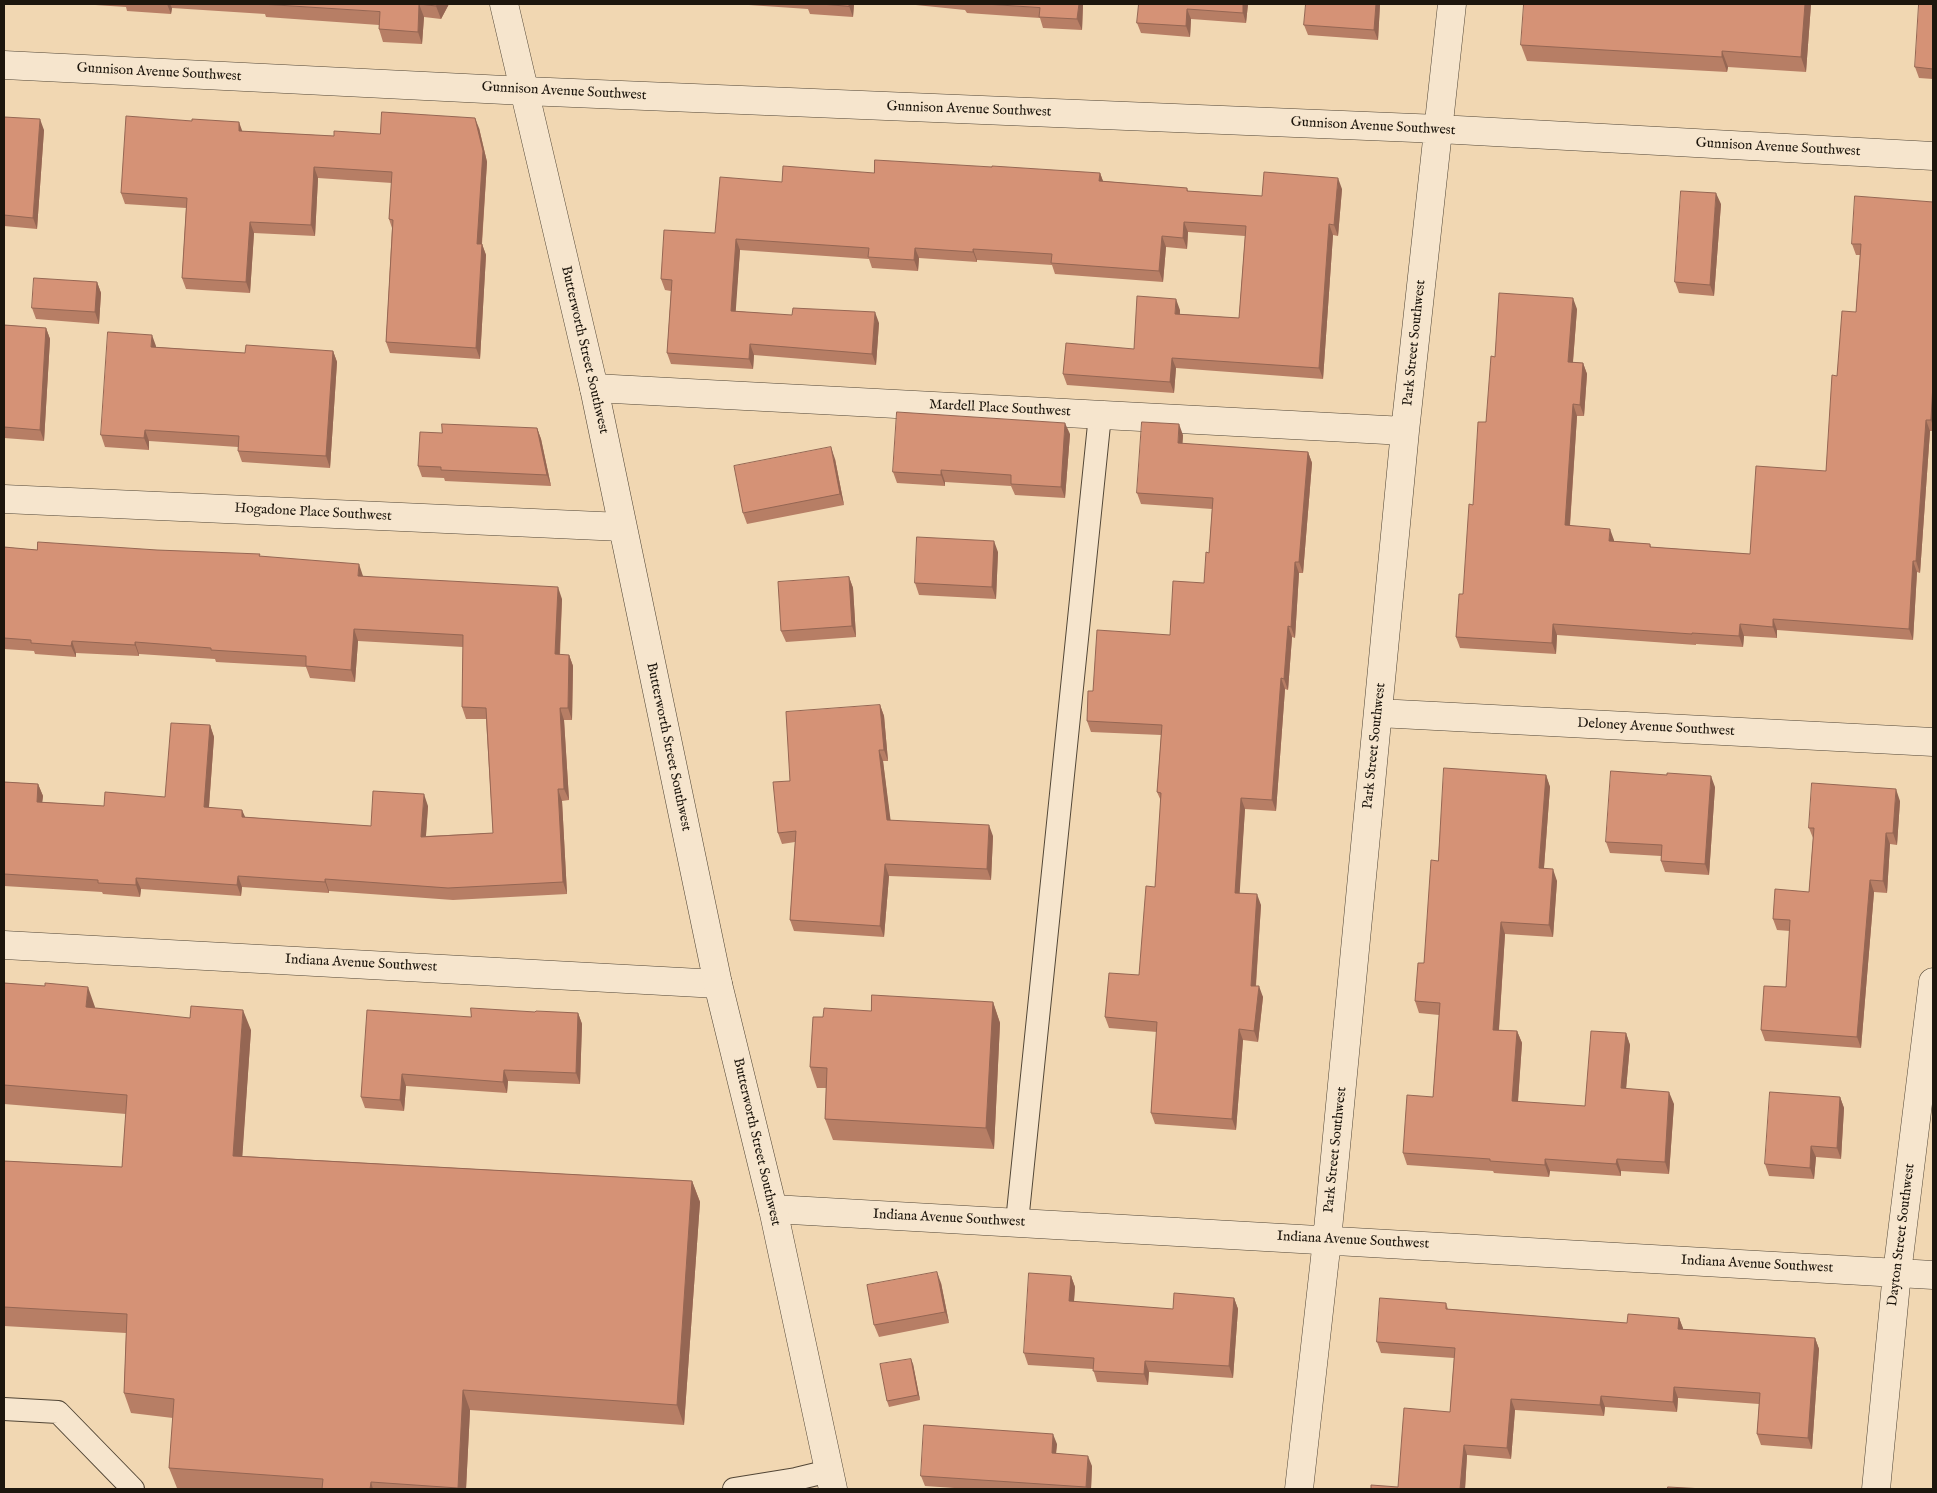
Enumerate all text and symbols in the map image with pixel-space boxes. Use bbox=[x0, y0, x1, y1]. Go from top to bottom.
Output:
street label: Gunnison Avenue Southwest bbox=[76, 60, 242, 86]
street label: Gunnison Avenue Southwest bbox=[481, 79, 647, 105]
street label: Gunnison Avenue Southwest bbox=[886, 99, 1052, 121]
street label: Gunnison Avenue Southwest bbox=[1290, 114, 1456, 140]
street label: Gunnison Avenue Southwest bbox=[1695, 135, 1861, 161]
street label: Butterworth Street Southwest bbox=[556, 264, 612, 436]
street label: Park Street Southwest bbox=[1400, 279, 1430, 407]
street label: Mardell Place Southwest bbox=[929, 397, 1071, 421]
street label: Hogadone Place Southwest bbox=[234, 500, 392, 526]
street label: Butterworth Street Southwest bbox=[642, 661, 694, 833]
street label: Park Street Southwest bbox=[1360, 682, 1390, 810]
street label: Deloney Avenue Southwest bbox=[1577, 715, 1735, 741]
street label: Indiana Avenue Southwest bbox=[284, 952, 438, 976]
street label: Butterworth Street Southwest bbox=[728, 1056, 784, 1228]
street label: Park Street Southwest bbox=[1321, 1086, 1351, 1214]
street label: Dayton Street Southwest bbox=[1885, 1163, 1919, 1307]
street label: Indiana Avenue Southwest bbox=[872, 1207, 1026, 1231]
street label: Indiana Avenue Southwest bbox=[1276, 1229, 1430, 1253]
street label: Indiana Avenue Southwest bbox=[1680, 1253, 1834, 1277]

